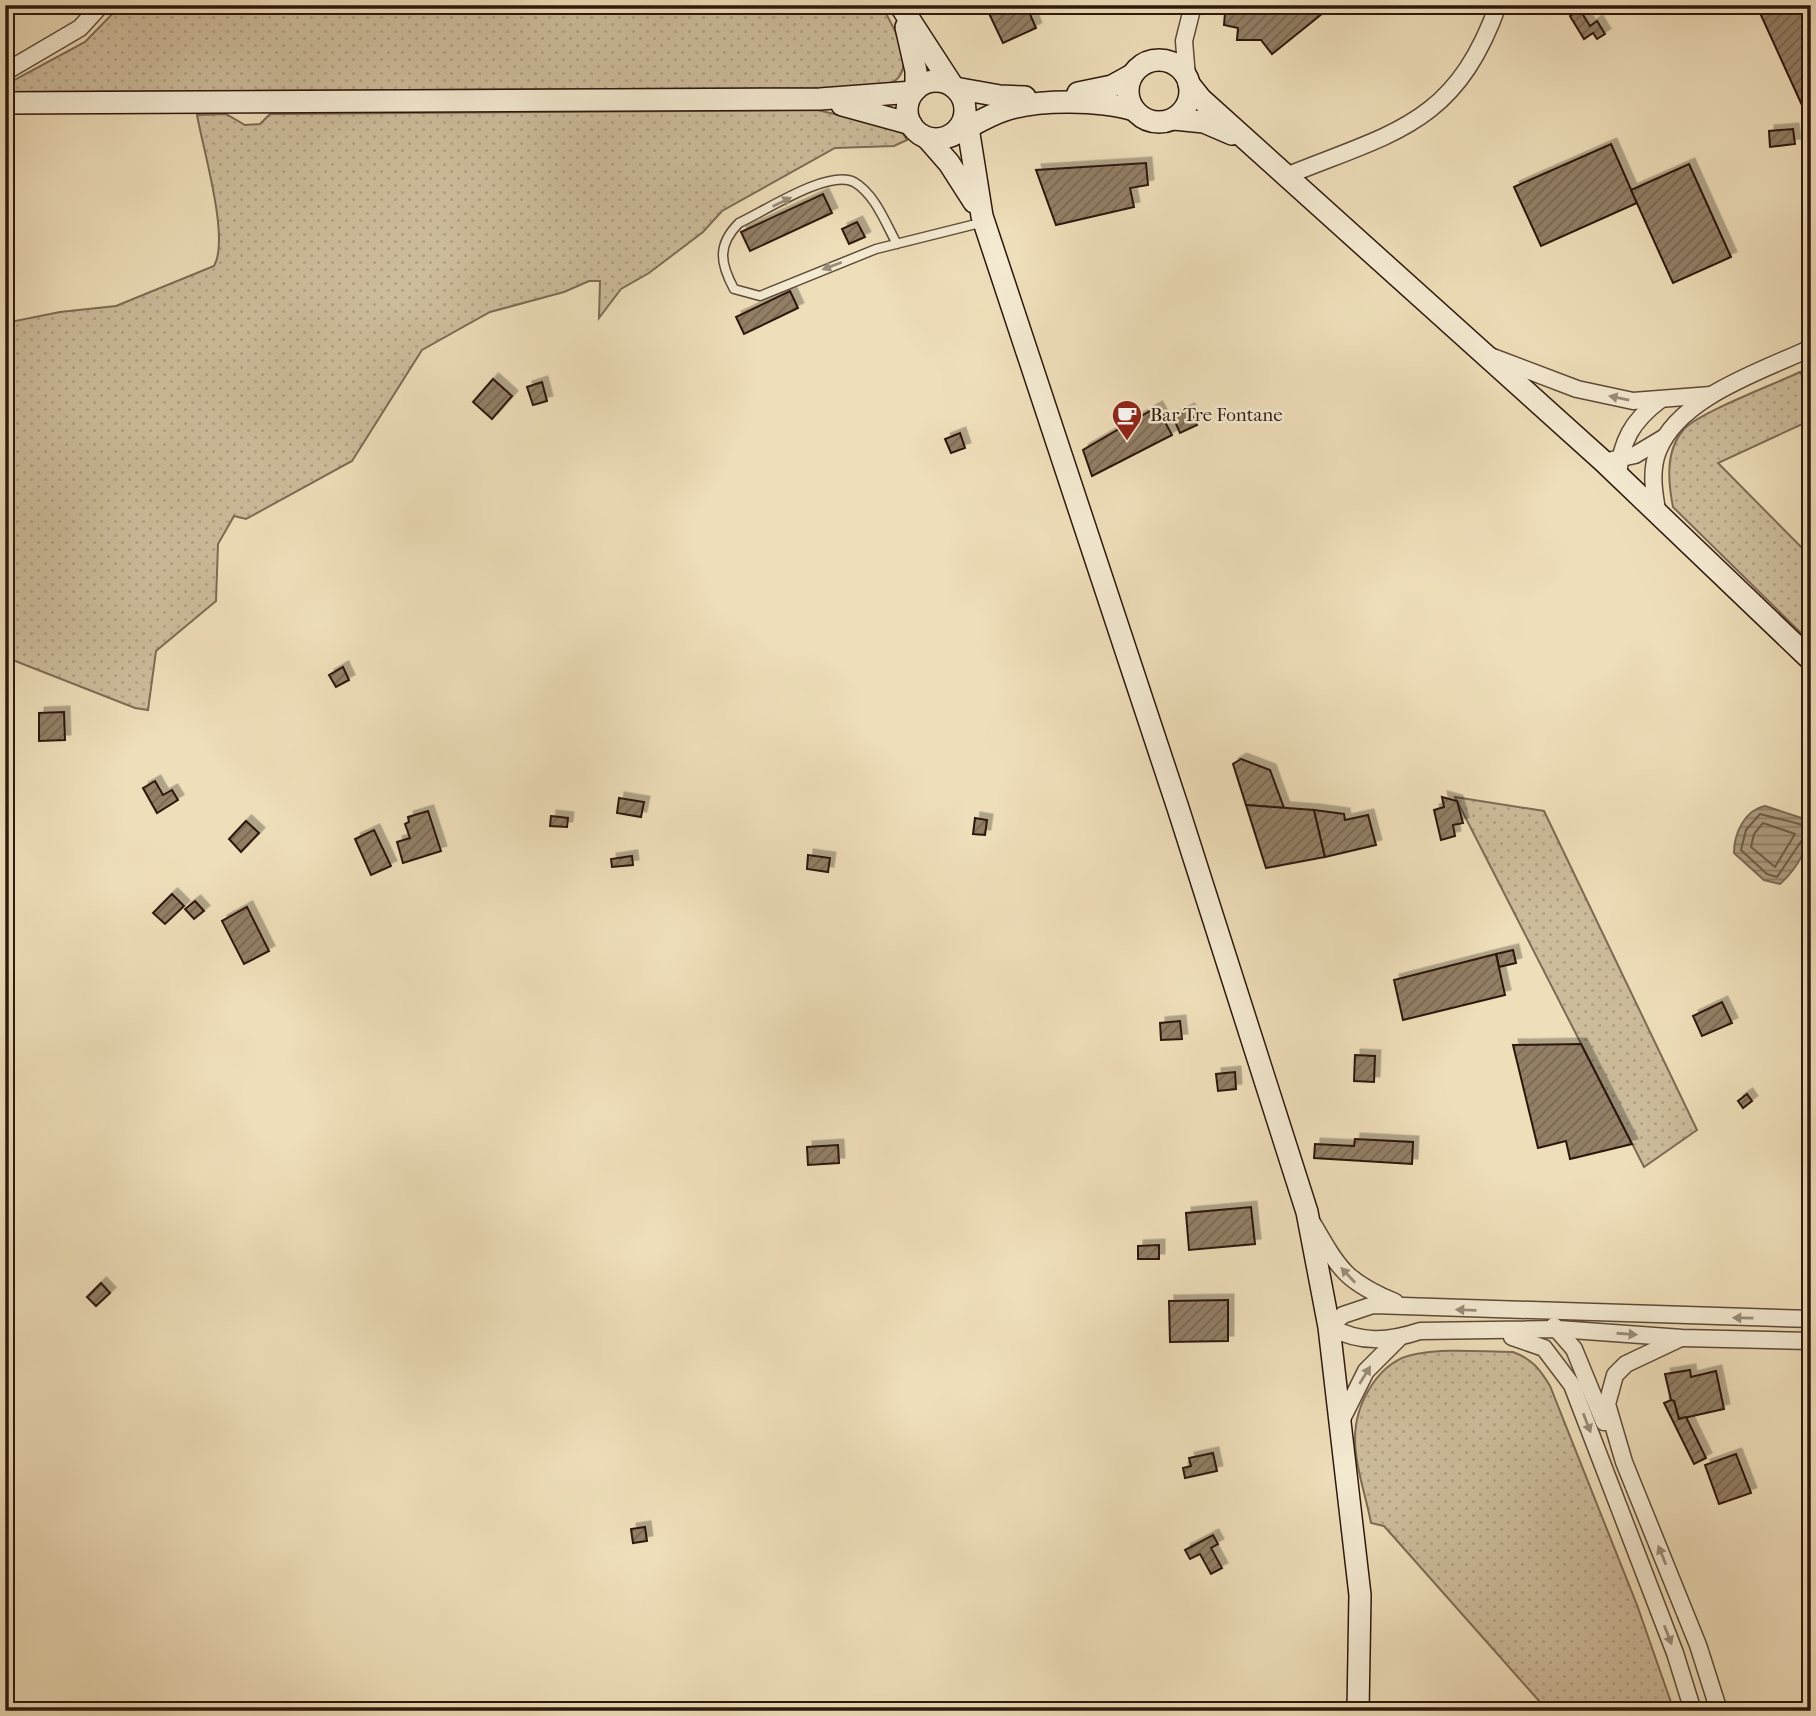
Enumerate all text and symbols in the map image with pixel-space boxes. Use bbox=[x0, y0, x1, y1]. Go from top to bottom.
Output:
one-way arrow bbox=[772, 197, 792, 208]
one-way arrow bbox=[822, 261, 843, 272]
one-way arrow bbox=[1608, 392, 1630, 403]
cafe icon: Bar Tre Fontane bbox=[1110, 398, 1144, 442]
place label: Bar Tre Fontane bbox=[1150, 404, 1283, 426]
one-way arrow bbox=[1340, 1267, 1356, 1284]
one-way arrow bbox=[1455, 1304, 1477, 1315]
one-way arrow bbox=[1731, 1312, 1753, 1324]
one-way arrow bbox=[1616, 1329, 1638, 1340]
one-way arrow bbox=[1359, 1365, 1372, 1384]
one-way arrow bbox=[1581, 1413, 1592, 1434]
one-way arrow bbox=[1656, 1544, 1667, 1565]
one-way arrow bbox=[1663, 1625, 1674, 1646]

